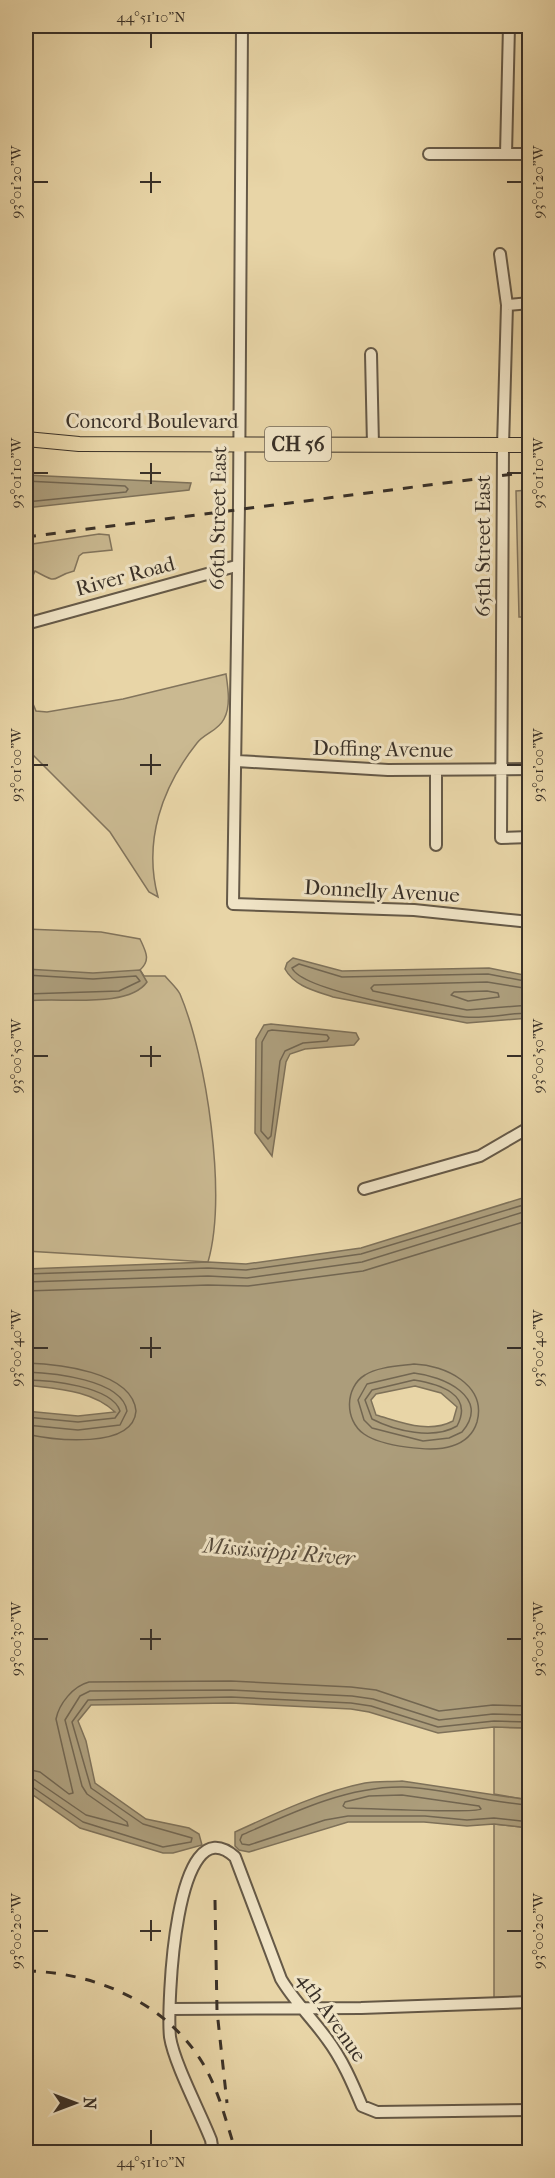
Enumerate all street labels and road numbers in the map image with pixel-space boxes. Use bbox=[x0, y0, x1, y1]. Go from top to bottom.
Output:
street label: Concord Boulevard bbox=[65, 409, 239, 433]
road number: CH 56 bbox=[265, 427, 331, 461]
street label: 66th Street East bbox=[205, 445, 231, 590]
street label: 65th Street East bbox=[471, 475, 495, 617]
street label: River Road bbox=[73, 551, 178, 601]
street label: Doffing Avenue bbox=[312, 736, 454, 762]
street label: Donnelly Avenue bbox=[304, 875, 460, 907]
street label: 4th Avenue bbox=[292, 1968, 372, 2066]

